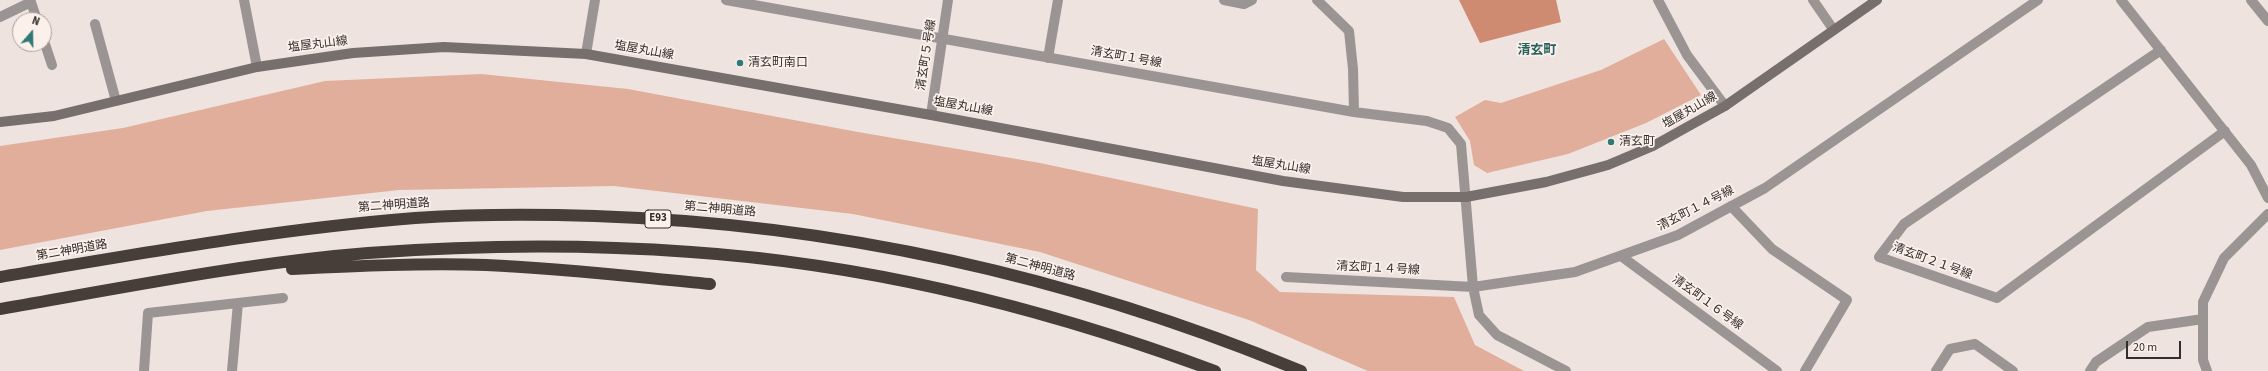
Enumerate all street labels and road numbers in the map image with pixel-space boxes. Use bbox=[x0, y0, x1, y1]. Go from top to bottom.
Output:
street label: 清玄町５号線 bbox=[914, 18, 940, 92]
street label: 塩屋丸山線 bbox=[287, 34, 349, 56]
street label: 塩屋丸山線 bbox=[613, 39, 675, 63]
street label: 清玄町１号線 bbox=[1089, 45, 1163, 71]
street label: 塩屋丸山線 bbox=[1660, 90, 1720, 132]
street label: 塩屋丸山線 bbox=[932, 95, 994, 119]
street label: 塩屋丸山線 bbox=[1250, 154, 1312, 178]
street label: 清玄町１４号線 bbox=[1655, 184, 1737, 234]
street label: 第二神明道路 bbox=[358, 196, 430, 216]
street label: 第二神明道路 bbox=[684, 200, 756, 220]
road number: E93 bbox=[645, 210, 671, 228]
street label: 第二神明道路 bbox=[35, 238, 109, 264]
street label: 清玄町２１号線 bbox=[1890, 241, 1974, 283]
street label: 第二神明道路 bbox=[1003, 252, 1077, 284]
street label: 清玄町１４号線 bbox=[1336, 260, 1420, 278]
street label: 清玄町１６号線 bbox=[1669, 272, 1745, 334]

